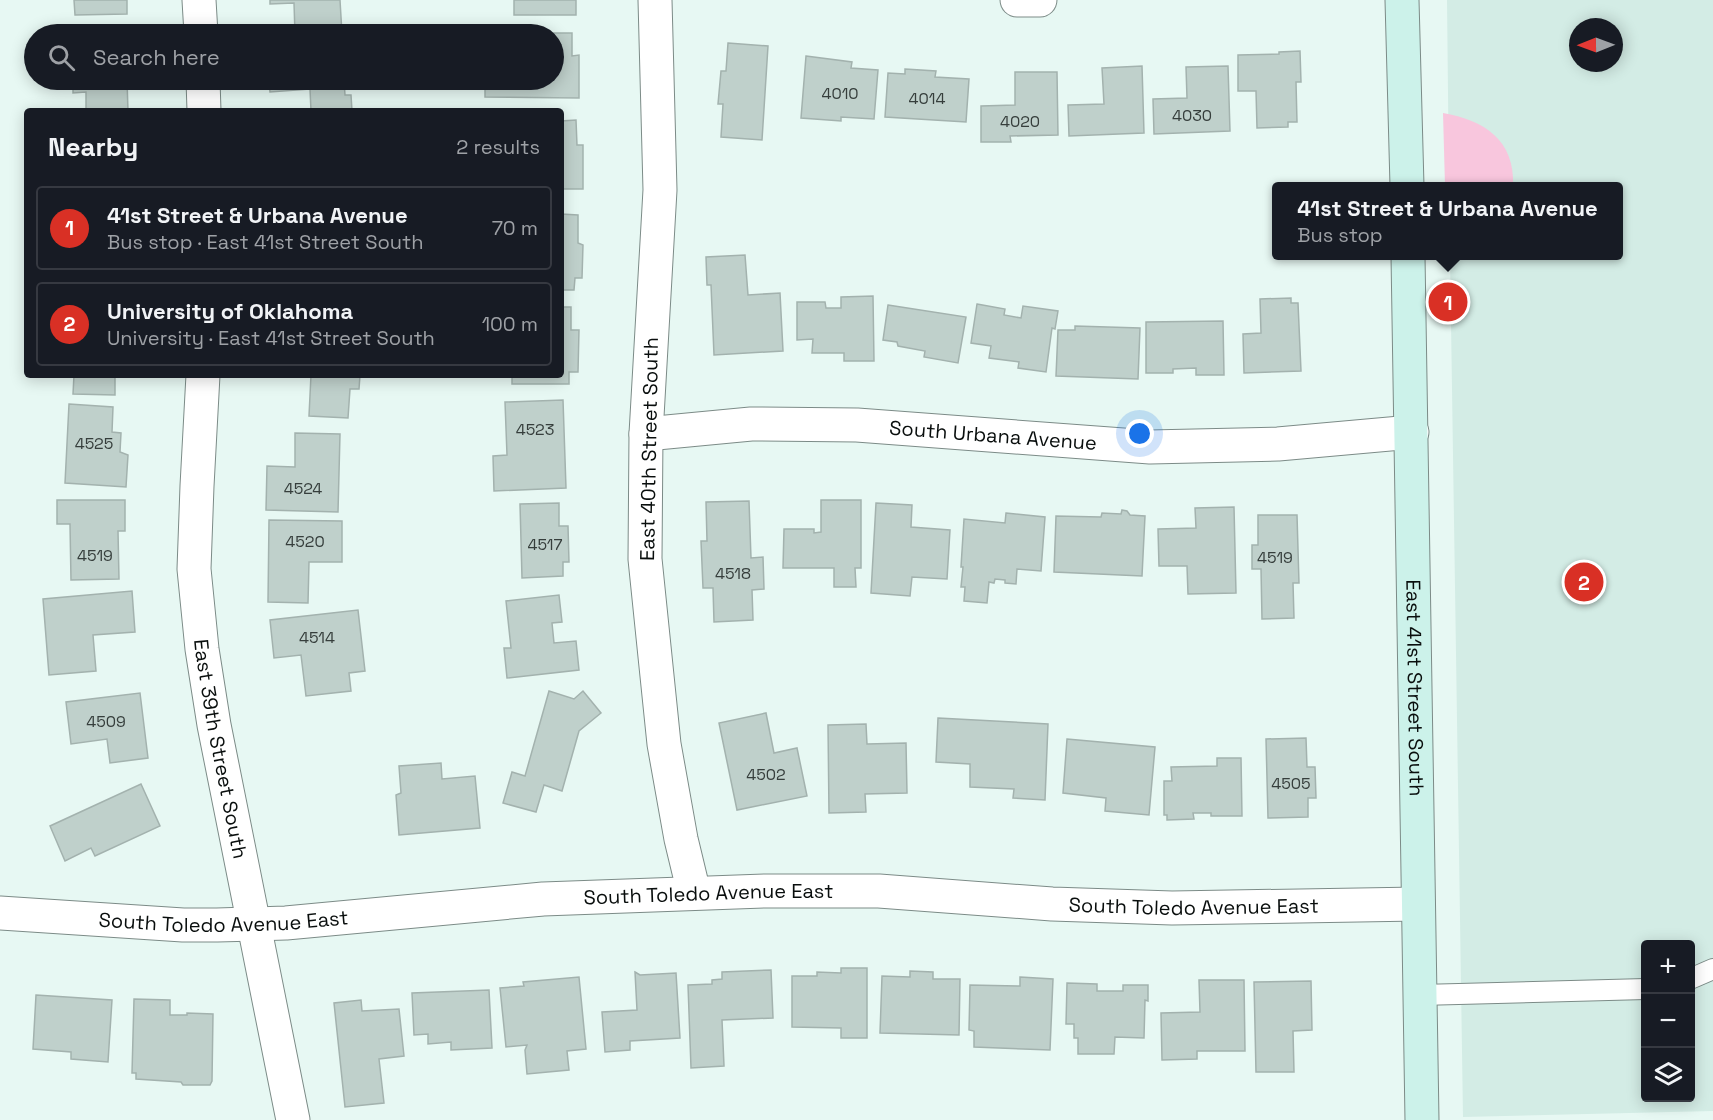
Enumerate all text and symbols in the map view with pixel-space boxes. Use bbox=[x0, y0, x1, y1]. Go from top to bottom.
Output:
north arrow bbox=[1569, 18, 1623, 72]
search box bbox=[24, 24, 564, 90]
icon: search bbox=[45, 41, 78, 74]
text: Search here bbox=[93, 43, 220, 71]
house number: 4010 bbox=[821, 83, 859, 104]
house number: 4014 bbox=[909, 88, 945, 109]
house number: 4030 bbox=[1172, 105, 1212, 126]
house number: 4020 bbox=[1000, 111, 1040, 132]
text: Nearby bbox=[48, 130, 138, 164]
text: 2 results bbox=[456, 134, 540, 160]
popup bbox=[1272, 182, 1623, 260]
text: 41st Street & Urbana Avenue bbox=[1297, 194, 1598, 222]
text: 41st Street & Urbana Avenue bbox=[107, 201, 408, 229]
text: 1 bbox=[65, 215, 74, 241]
text: 70 m bbox=[492, 215, 538, 241]
text: Bus stop bbox=[1297, 222, 1383, 248]
text: Bus stop · East 41st Street South bbox=[107, 229, 423, 255]
pin: 1 bbox=[1428, 280, 1468, 324]
text: University of Oklahoma bbox=[107, 297, 353, 325]
text: 2 bbox=[64, 311, 75, 337]
text: 100 m bbox=[482, 311, 538, 337]
text: University · East 41st Street South bbox=[107, 325, 435, 351]
street label: East 40th Street South bbox=[634, 337, 664, 561]
street label: South Urbana Avenue bbox=[888, 414, 1098, 456]
house number: 4523 bbox=[516, 419, 554, 440]
your location bbox=[1125, 419, 1154, 448]
house number: 4525 bbox=[75, 433, 113, 454]
house number: 4524 bbox=[284, 478, 322, 499]
house number: 4520 bbox=[285, 531, 325, 552]
house number: 4517 bbox=[527, 534, 563, 555]
house number: 4519 bbox=[77, 545, 113, 566]
house number: 4519 bbox=[1257, 547, 1293, 568]
pin: 2 bbox=[1564, 560, 1604, 604]
house number: 4518 bbox=[715, 563, 751, 584]
street label: East 41st Street South bbox=[1400, 579, 1430, 797]
house number: 4514 bbox=[299, 627, 335, 648]
street label: East 39th Street South bbox=[188, 638, 253, 861]
house number: 4509 bbox=[86, 711, 126, 732]
house number: 4502 bbox=[746, 764, 786, 785]
house number: 4505 bbox=[1271, 773, 1311, 794]
street label: South Toledo Avenue East bbox=[583, 878, 833, 911]
street label: South Toledo Avenue East bbox=[1068, 892, 1319, 921]
street label: South Toledo Avenue East bbox=[98, 904, 350, 938]
map controls bbox=[1641, 940, 1695, 1102]
button: + bbox=[1641, 940, 1695, 994]
button: − bbox=[1641, 994, 1695, 1048]
button: layers bbox=[1641, 1048, 1695, 1102]

